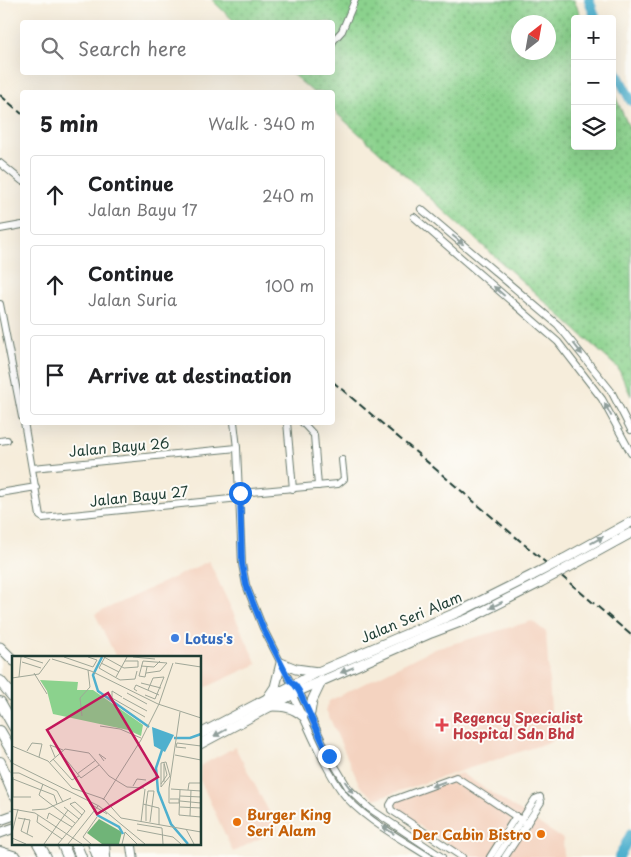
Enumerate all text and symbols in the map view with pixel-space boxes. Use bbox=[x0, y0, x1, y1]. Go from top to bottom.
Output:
north arrow bbox=[511, 15, 556, 60]
map controls bbox=[571, 15, 616, 150]
button: + bbox=[571, 15, 616, 60]
search box bbox=[20, 20, 335, 75]
icon: search bbox=[38, 34, 66, 62]
text: Search here bbox=[78, 34, 187, 62]
button: − bbox=[571, 60, 616, 105]
button: layers bbox=[571, 105, 616, 150]
text: 5 min bbox=[40, 107, 98, 139]
text: Walk · 340 m bbox=[208, 111, 315, 135]
text: Continue bbox=[88, 169, 174, 197]
icon: ahead bbox=[41, 181, 69, 209]
text: 240 m bbox=[262, 183, 314, 207]
text: Jalan Bayu 17 bbox=[88, 197, 197, 221]
one-way arrow bbox=[452, 234, 464, 246]
text: Continue bbox=[88, 259, 174, 287]
icon: ahead bbox=[41, 271, 69, 299]
text: 100 m bbox=[265, 273, 314, 297]
one-way arrow bbox=[494, 285, 506, 297]
text: Jalan Suria bbox=[88, 287, 177, 311]
one-way arrow bbox=[572, 343, 583, 356]
icon: arrive bbox=[41, 361, 69, 389]
text: Arrive at destination bbox=[88, 361, 292, 389]
one-way arrow bbox=[604, 402, 612, 417]
street label: Jalan Bayu 26 bbox=[68, 432, 170, 462]
street label: Jalan Bayu 27 bbox=[89, 480, 189, 512]
route start bbox=[229, 482, 252, 505]
one-way arrow bbox=[591, 536, 604, 545]
street label: Jalan Seri Alam bbox=[357, 586, 465, 648]
one-way arrow bbox=[488, 601, 503, 609]
place label: Lotus's bbox=[185, 628, 233, 649]
marker: Lotus's bbox=[169, 632, 181, 644]
inset map bbox=[12, 656, 201, 844]
one-way arrow bbox=[339, 666, 354, 674]
place label: Regency Specialist Hospital Sdn Bhd bbox=[453, 707, 583, 744]
marker: Regency Specialist Hospital Sdn Bhd bbox=[435, 718, 449, 732]
one-way arrow bbox=[213, 729, 227, 737]
route end bbox=[318, 745, 341, 768]
one-way arrow bbox=[344, 780, 354, 794]
one-way arrow bbox=[430, 780, 445, 788]
place label: Burger King Seri Alam bbox=[247, 804, 331, 841]
marker: Burger King Seri Alam bbox=[231, 816, 243, 828]
place label: Der Cabin Bistro bbox=[412, 824, 531, 845]
one-way arrow bbox=[381, 825, 395, 835]
marker: Der Cabin Bistro bbox=[535, 828, 547, 840]

